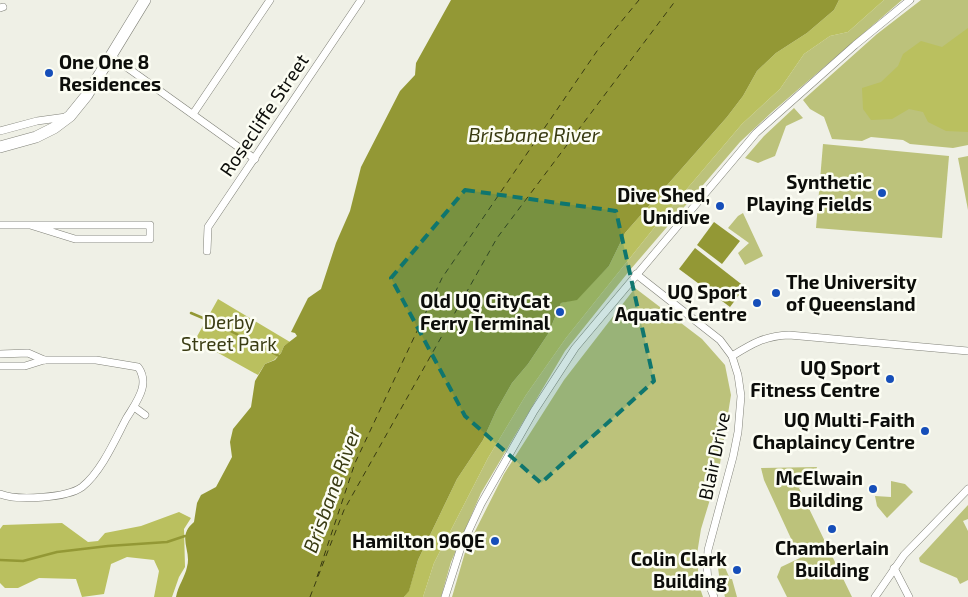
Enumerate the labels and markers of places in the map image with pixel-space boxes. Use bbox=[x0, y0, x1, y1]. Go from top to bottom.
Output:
place label: One One 8 Residences bbox=[59, 50, 161, 95]
marker: One One 8 Residences bbox=[43, 67, 55, 79]
place label: Synthetic Playing Fields bbox=[747, 170, 872, 216]
place label: Dive Shed, Unidive bbox=[617, 183, 710, 228]
marker: Synthetic Playing Fields bbox=[876, 187, 888, 199]
marker: Dive Shed, Unidive bbox=[714, 200, 726, 212]
place label: The University of Queensland bbox=[786, 270, 917, 316]
place label: UQ Sport Aquatic Centre bbox=[615, 280, 747, 325]
marker: The University of Queensland bbox=[770, 287, 782, 299]
place label: Old UQ CityCat Ferry Terminal bbox=[420, 289, 551, 335]
marker: UQ Sport Aquatic Centre bbox=[751, 297, 763, 309]
marker: Old UQ CityCat Ferry Terminal bbox=[554, 306, 566, 318]
place label: UQ Sport Fitness Centre bbox=[750, 356, 880, 401]
marker: UQ Sport Fitness Centre bbox=[884, 373, 896, 385]
place label: UQ Multi-Faith Chaplaincy Centre bbox=[753, 408, 915, 454]
marker: UQ Multi-Faith Chaplaincy Centre bbox=[919, 425, 931, 437]
place label: McElwain Building bbox=[775, 466, 863, 511]
marker: McElwain Building bbox=[867, 483, 879, 495]
marker: Chamberlain Building bbox=[826, 523, 838, 535]
place label: Hamilton 96QE bbox=[352, 529, 485, 553]
marker: Hamilton 96QE bbox=[489, 535, 501, 547]
place label: Chamberlain Building bbox=[775, 536, 889, 581]
place label: Colin Clark Building bbox=[631, 547, 727, 592]
marker: Colin Clark Building bbox=[731, 564, 743, 576]

